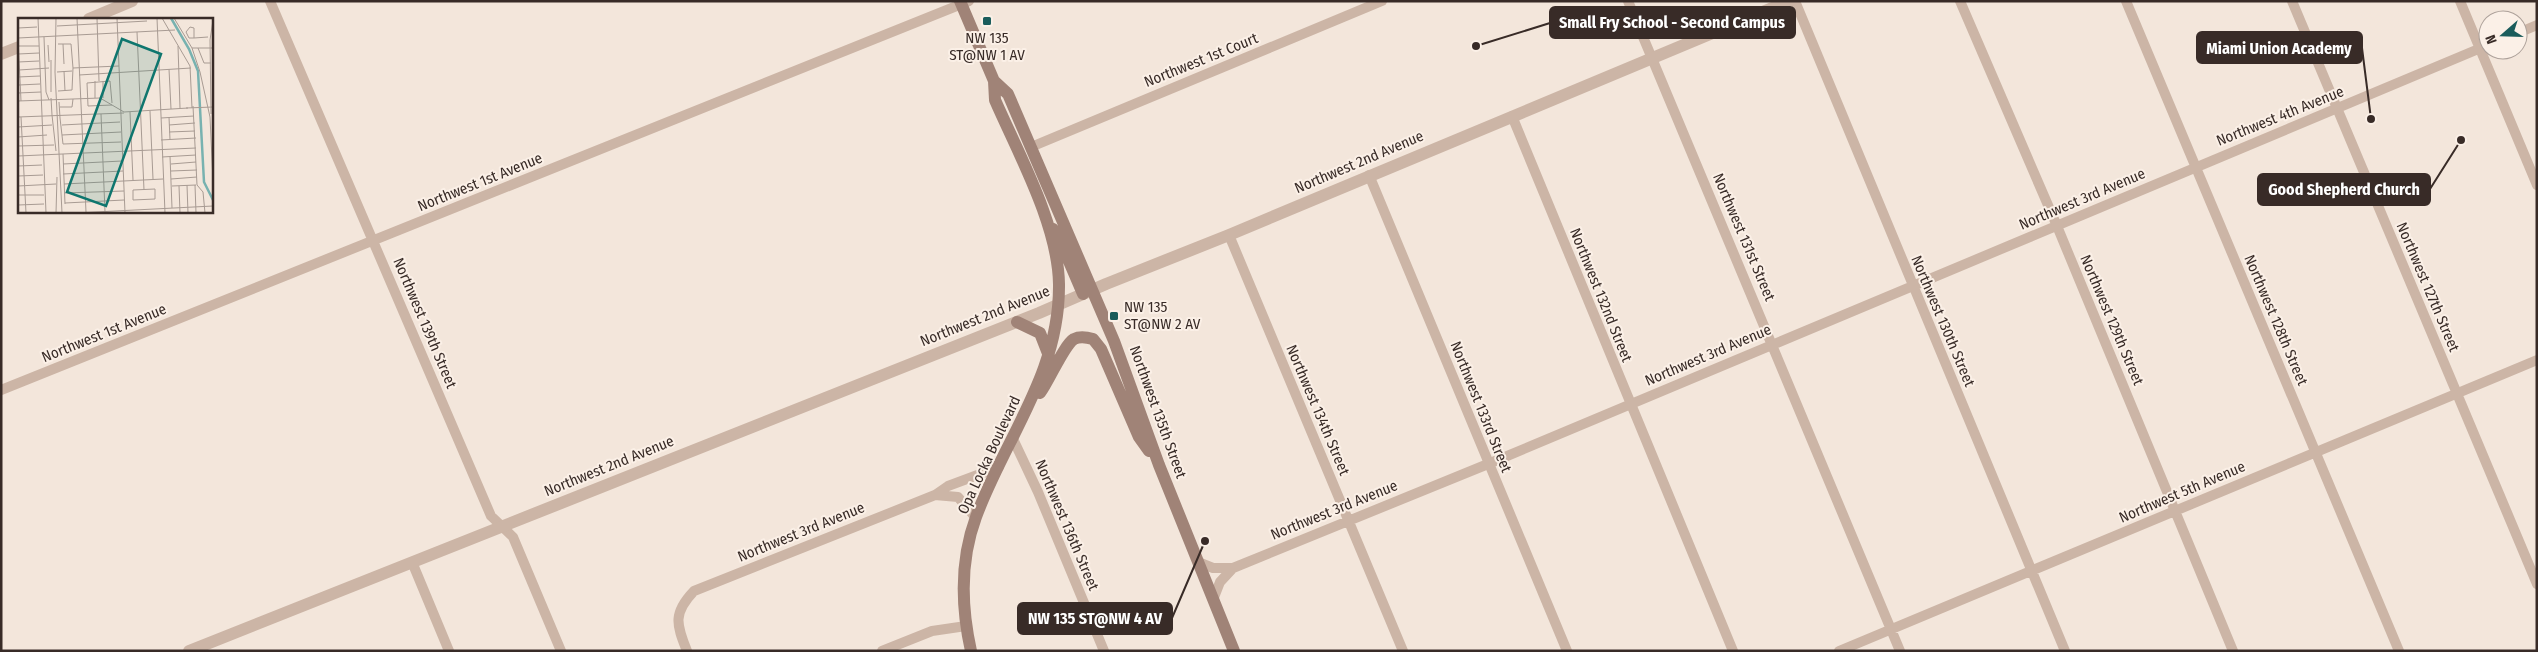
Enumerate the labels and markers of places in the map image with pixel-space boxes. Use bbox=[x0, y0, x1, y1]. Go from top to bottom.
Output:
callout: Small Fry School - Second Campus bbox=[1550, 7, 1795, 38]
marker: NW 135 ST@NW 1 AV bbox=[981, 15, 993, 27]
place label: NW 135 ST@NW 1 AV bbox=[949, 29, 1025, 64]
callout: Miami Union Academy bbox=[2197, 32, 2362, 63]
callout: Good Shepherd Church bbox=[2258, 174, 2430, 205]
place label: NW 135 ST@NW 2 AV bbox=[1124, 298, 1201, 333]
marker: NW 135 ST@NW 2 AV bbox=[1108, 310, 1120, 322]
callout: NW 135 ST@NW 4 AV bbox=[1018, 603, 1172, 634]

